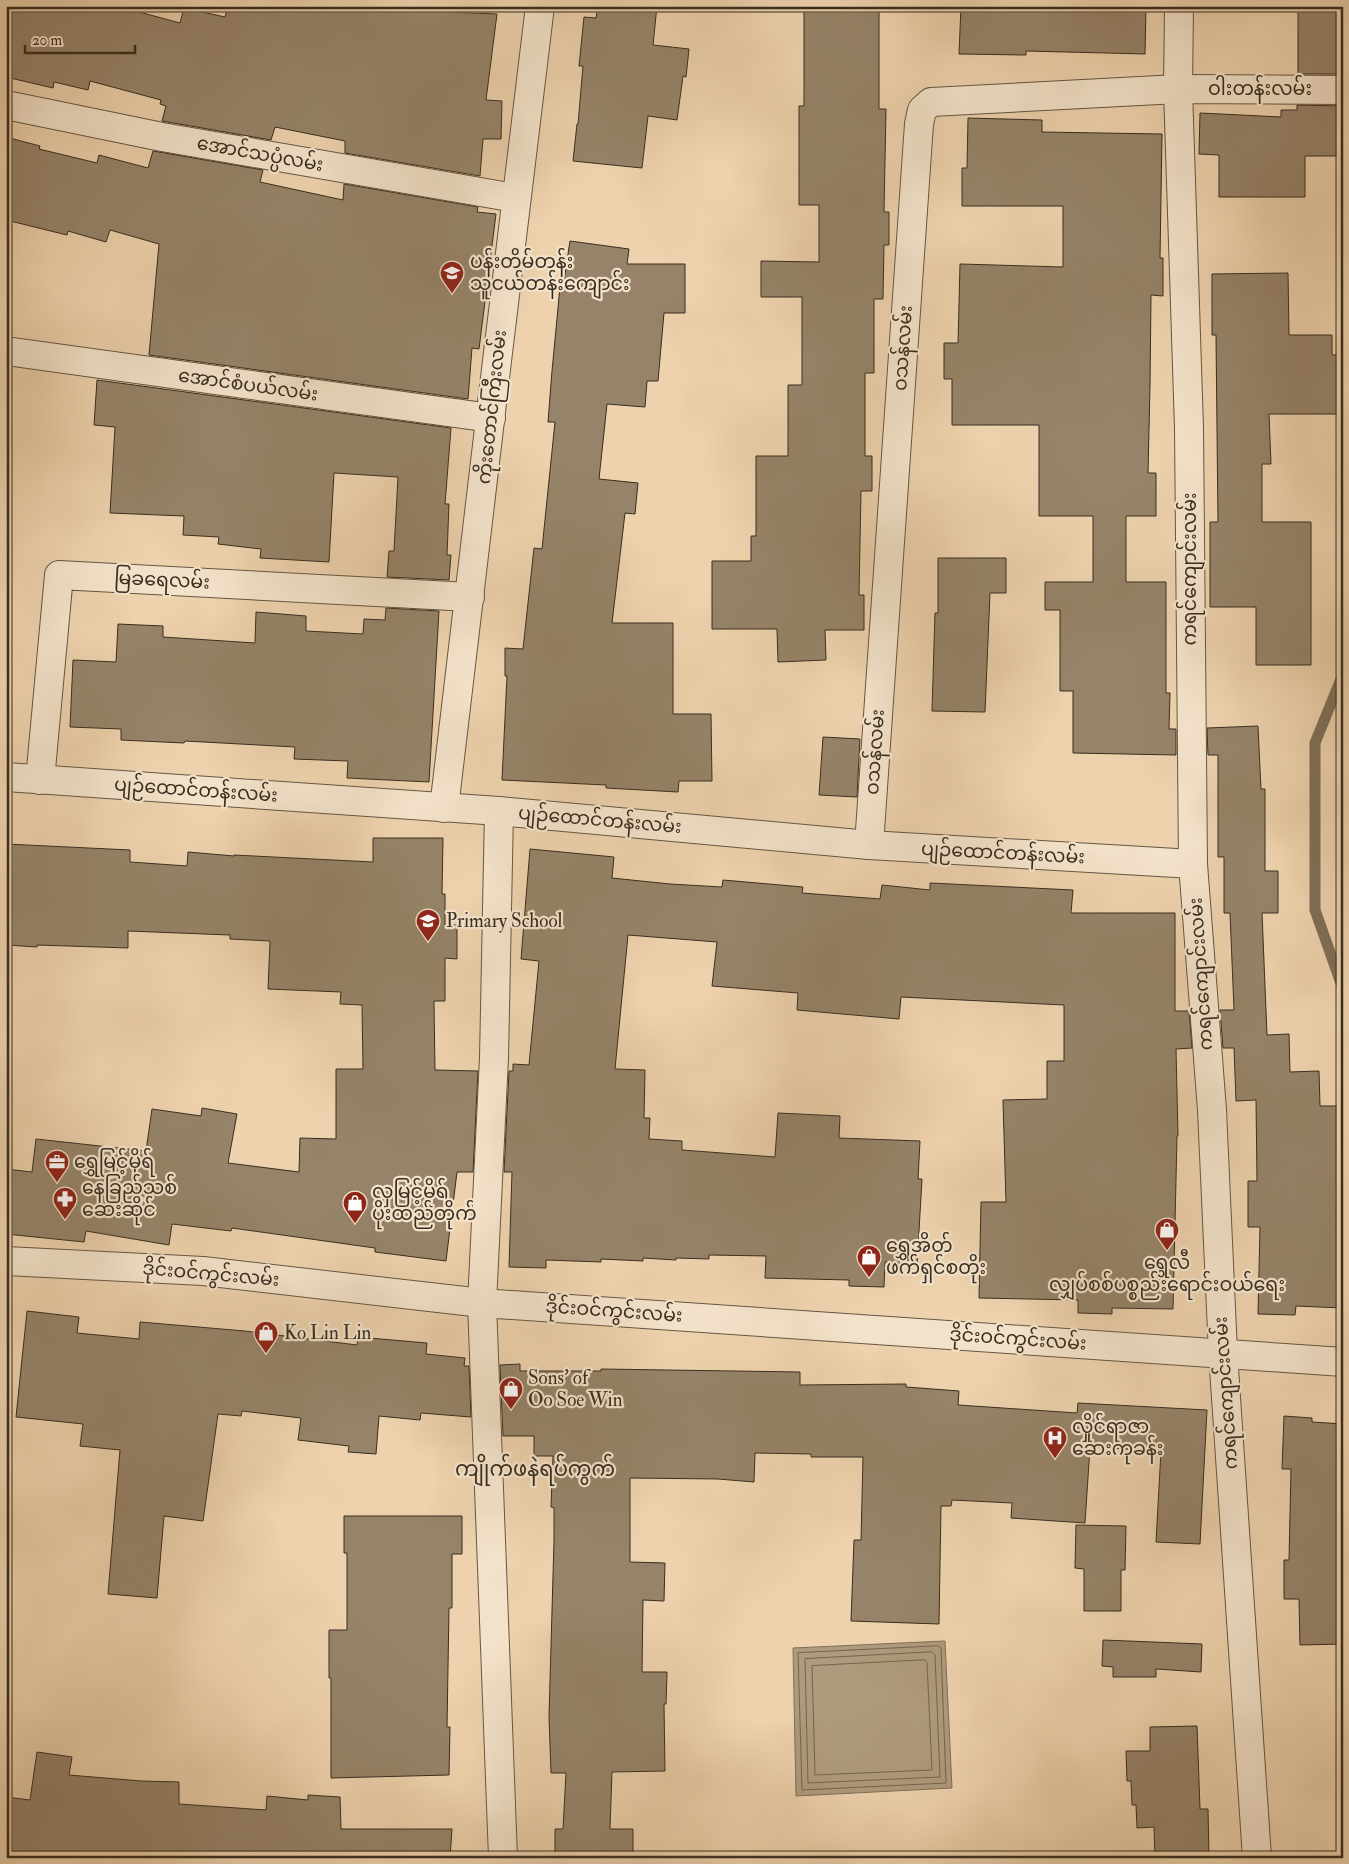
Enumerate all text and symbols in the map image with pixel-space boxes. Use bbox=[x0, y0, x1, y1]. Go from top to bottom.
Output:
scale bar bbox=[25, 22, 135, 54]
text: 20 m bbox=[32, 31, 62, 50]
street label: ဝါးတန်းလမ်း bbox=[1208, 74, 1312, 104]
street label: အောင်သပ္ပံလမ်း bbox=[194, 128, 326, 180]
place label: ပန်းတိမ်တန်း သူငယ်တန်းကျောင်း bbox=[470, 247, 629, 300]
school or university icon: ပန်းတိမ်တန်း သူငယ်တန်းကျောင်း bbox=[439, 260, 465, 294]
street label: ဝသန်လမ်း bbox=[885, 304, 921, 392]
street label: ကိုးတောင်ကြီးလမ်း bbox=[469, 328, 516, 486]
street label: အောင်စံပယ်လမ်း bbox=[177, 360, 320, 407]
street label: ကရင်ကျောင်းလမ်း bbox=[1175, 492, 1205, 646]
street label: မြခရေလမ်း bbox=[113, 563, 211, 597]
street label: ဝသန်လမ်း bbox=[857, 708, 893, 796]
street label: ပျဉ်ထောင်တန်းလမ်း bbox=[113, 769, 279, 811]
street label: ပျဉ်ထောင်တန်းလမ်း bbox=[517, 798, 683, 842]
street label: ပျဉ်ထောင်တန်းလမ်း bbox=[920, 834, 1086, 872]
street label: ကရင်ကျောင်းလမ်း bbox=[1181, 897, 1221, 1051]
school or university icon: Primary School bbox=[415, 908, 441, 942]
place label: Primary School bbox=[446, 909, 562, 933]
place label: ရွှေမြင့်မိုရ် bbox=[74, 1147, 155, 1178]
office icon: ရွှေမြင့်မိုရ် bbox=[44, 1149, 70, 1183]
place label: နေခြည်သစ် ဆေးဆိုင် bbox=[82, 1173, 177, 1226]
place label: လှမြင့်မိုရ် ပိုးထည်တိုက် bbox=[372, 1177, 477, 1230]
pharmacy icon: နေခြည်သစ် ဆေးဆိုင် bbox=[52, 1186, 78, 1220]
shop icon: လှမြင့်မိုရ် ပိုးထည်တိုက် bbox=[342, 1190, 368, 1224]
shop icon: ရွှေလီ လျှပ်စစ်ပစ္စည်းရောင်းဝယ်ရေး bbox=[1154, 1217, 1180, 1251]
place label: ရွှေအိတ် ဖက်ရှင်စတိုး bbox=[886, 1231, 986, 1284]
shop icon: ရွှေအိတ် ဖက်ရှင်စတိုး bbox=[856, 1244, 882, 1278]
place label: ရွှေလီ လျှပ်စစ်ပစ္စည်းရောင်းဝယ်ရေး bbox=[1049, 1248, 1285, 1301]
street label: ဒိုင်းဝင်ကွင်းလမ်း bbox=[141, 1253, 281, 1296]
street label: ဒိုင်းဝင်ကွင်းလမ်း bbox=[544, 1291, 684, 1332]
street label: ကရင်ကျောင်းလမ်း bbox=[1206, 1316, 1246, 1470]
street label: ဒိုင်းဝင်ကွင်းလမ်း bbox=[948, 1319, 1088, 1360]
shop icon: Ko Lin Lin bbox=[253, 1320, 279, 1354]
place label: Ko Lin Lin bbox=[284, 1321, 372, 1345]
place label: Sons' of Oo Soe Win bbox=[528, 1366, 623, 1412]
shop icon: Sons' of Oo Soe Win bbox=[498, 1376, 524, 1410]
place label: လှိုင်ရာဇာ ဆေးကုခန်း bbox=[1072, 1412, 1163, 1465]
hospital icon: လှိုင်ရာဇာ ဆေးကုခန်း bbox=[1042, 1425, 1068, 1459]
district label: ကျိုက်ဖနဲရပ်ကွက် bbox=[455, 1453, 615, 1487]

